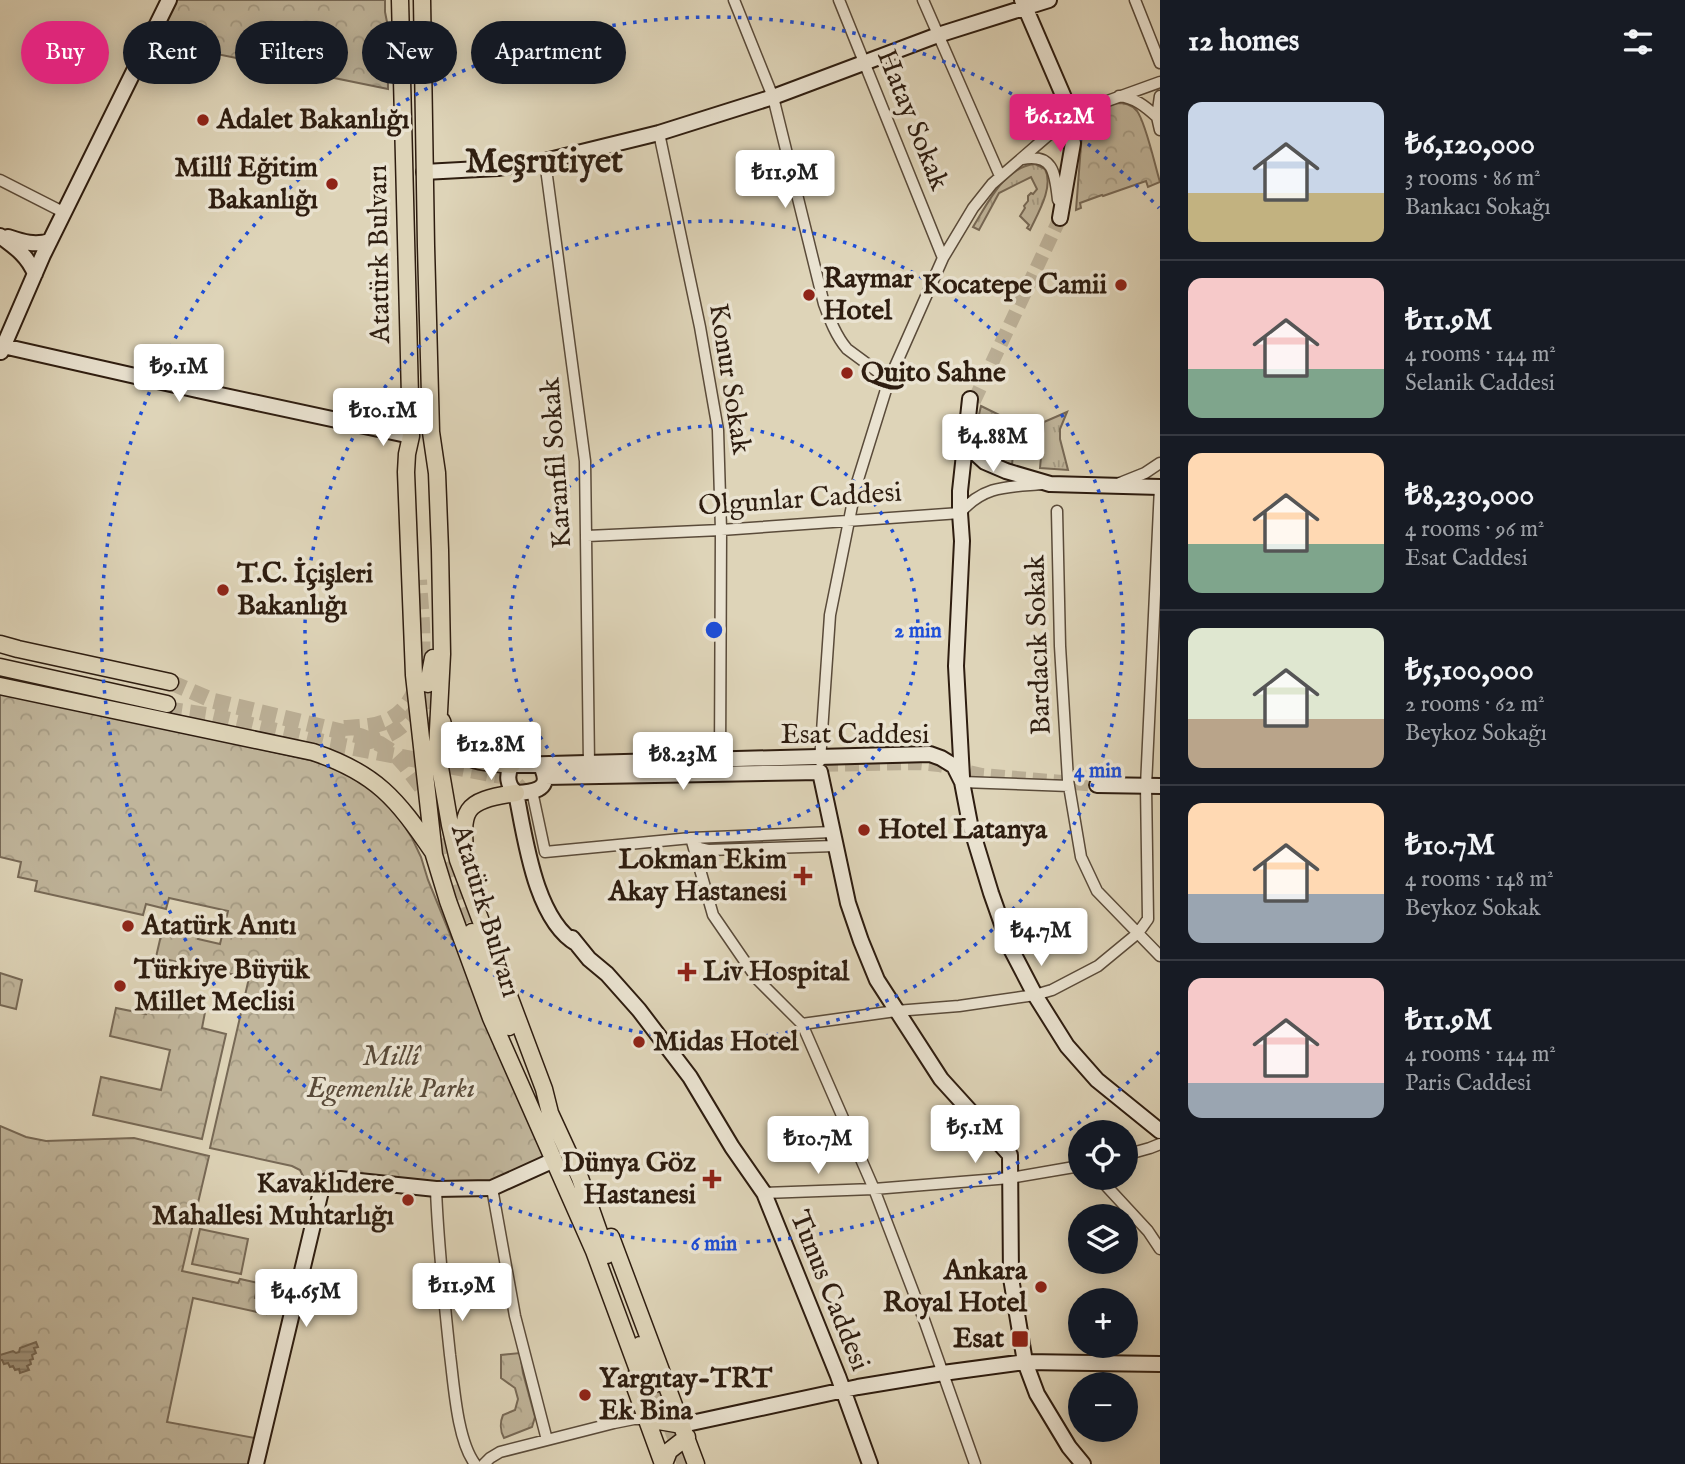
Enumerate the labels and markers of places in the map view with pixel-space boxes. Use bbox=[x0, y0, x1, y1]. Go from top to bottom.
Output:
pin: ₺6.12M bbox=[1003, 94, 1117, 154]
place label: Adalet Bakanlığı bbox=[216, 103, 410, 138]
marker: Adalet Bakanlığı bbox=[195, 112, 211, 128]
pin: ₺11.9M bbox=[728, 150, 842, 210]
place label: Millî Eğitim Bakanlığı bbox=[175, 151, 319, 218]
marker: Millî Eğitim Bakanlığı bbox=[324, 176, 340, 192]
place label: Raymar Hotel bbox=[823, 262, 915, 329]
place label: Kocatepe Camii bbox=[922, 268, 1108, 303]
marker: Kocatepe Camii bbox=[1113, 277, 1129, 293]
marker: Raymar Hotel bbox=[801, 287, 817, 303]
pin: ₺9.1M bbox=[130, 344, 228, 404]
place label: Quito Sahne bbox=[861, 356, 1006, 391]
marker: Quito Sahne bbox=[839, 365, 855, 381]
pin: ₺10.1M bbox=[326, 388, 440, 448]
pin: ₺4.88M bbox=[936, 414, 1050, 474]
place label: T.C. İçişleri Bakanlığı bbox=[236, 556, 374, 624]
marker: T.C. İçişleri Bakanlığı bbox=[215, 582, 231, 598]
centre of rings bbox=[702, 618, 726, 642]
pin: ₺12.8M bbox=[434, 722, 548, 782]
pin: ₺8.23M bbox=[626, 732, 740, 792]
place label: Hotel Latanya bbox=[878, 813, 1048, 848]
marker: Hotel Latanya bbox=[856, 822, 872, 838]
place label: Lokman Ekim Akay Hastanesi bbox=[608, 843, 788, 910]
marker: Lokman Ekim Akay Hastanesi bbox=[793, 866, 813, 886]
pin: ₺4.7M bbox=[992, 908, 1090, 968]
place label: Atatürk Anıtı bbox=[141, 909, 297, 944]
marker: Atatürk Anıtı bbox=[120, 918, 136, 934]
place label: Türkiye Büyük Millet Meclisi bbox=[133, 953, 311, 1020]
place label: Liv Hospital bbox=[703, 955, 850, 990]
marker: Liv Hospital bbox=[677, 962, 697, 982]
marker: Türkiye Büyük Millet Meclisi bbox=[112, 978, 128, 994]
place label: Midas Hotel bbox=[653, 1025, 800, 1060]
marker: Midas Hotel bbox=[631, 1034, 647, 1050]
pin: ₺5.1M bbox=[926, 1106, 1024, 1165]
pin: ₺10.7M bbox=[761, 1116, 875, 1176]
place label: Dünya Göz Hastanesi bbox=[562, 1146, 697, 1213]
place label: Kavaklıdere Mahallesi Muhtarlığı bbox=[152, 1167, 394, 1234]
marker: Dünya Göz Hastanesi bbox=[702, 1169, 722, 1189]
marker: Kavaklıdere Mahallesi Muhtarlığı bbox=[400, 1192, 416, 1208]
place label: Ankara Royal Hotel bbox=[883, 1254, 1028, 1321]
pin: ₺11.9M bbox=[405, 1264, 519, 1323]
pin: ₺4.65M bbox=[249, 1270, 363, 1329]
marker: Ankara Royal Hotel bbox=[1033, 1279, 1049, 1295]
place label: Esat bbox=[953, 1322, 1004, 1357]
marker: Esat bbox=[1010, 1329, 1030, 1349]
place label: Yargıtay-TRT Ek Bina bbox=[599, 1362, 773, 1429]
marker: Yargıtay-TRT Ek Bina bbox=[577, 1387, 593, 1403]

